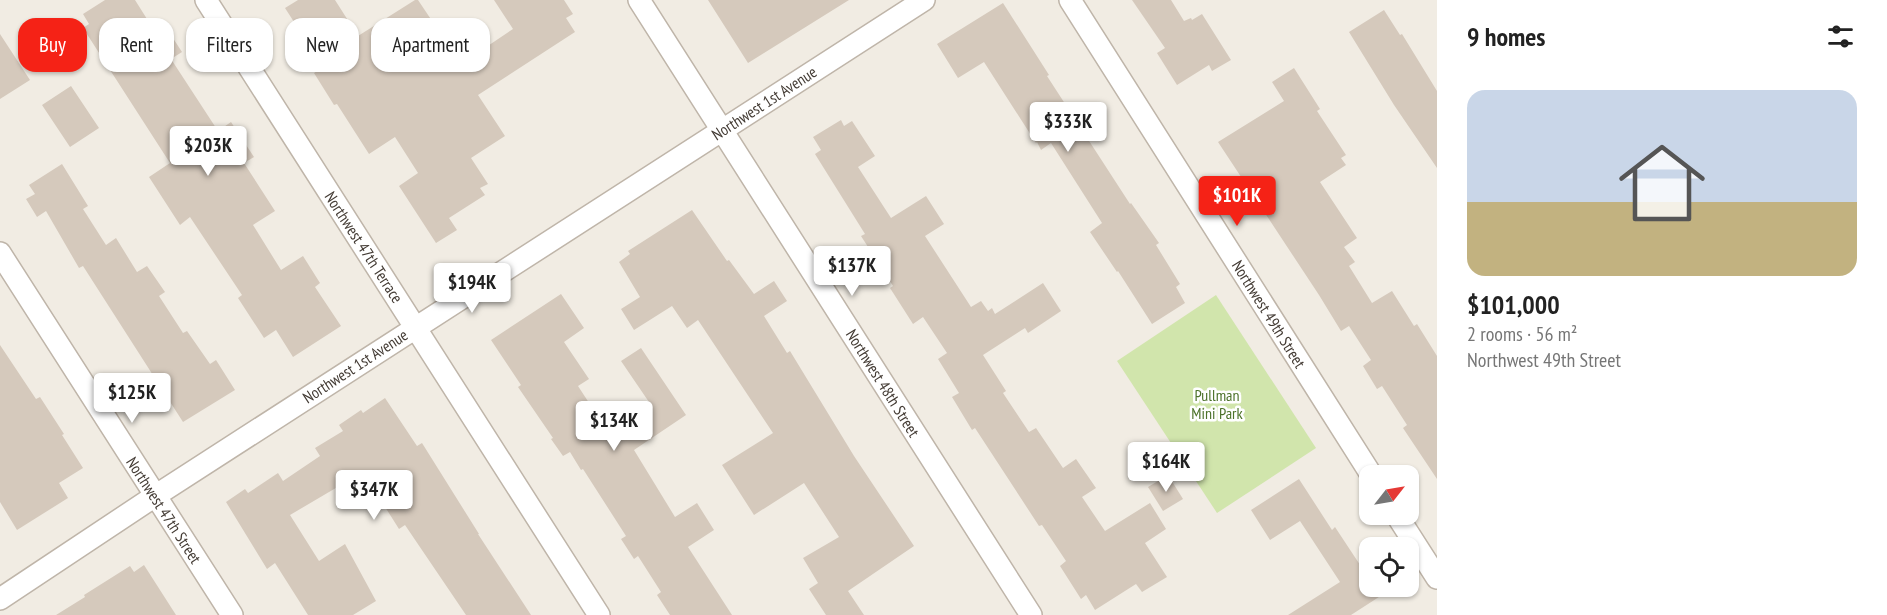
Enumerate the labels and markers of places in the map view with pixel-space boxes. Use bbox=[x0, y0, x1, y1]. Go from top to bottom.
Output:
pin: $333K bbox=[1026, 102, 1110, 153]
pin: $203K bbox=[166, 126, 250, 177]
pin: $101K bbox=[1195, 176, 1279, 227]
pin: $137K bbox=[810, 246, 894, 297]
pin: $194K bbox=[430, 263, 514, 314]
pin: $125K bbox=[90, 373, 174, 424]
pin: $134K bbox=[572, 401, 656, 452]
pin: $164K bbox=[1124, 442, 1208, 493]
pin: $347K bbox=[332, 470, 416, 521]

